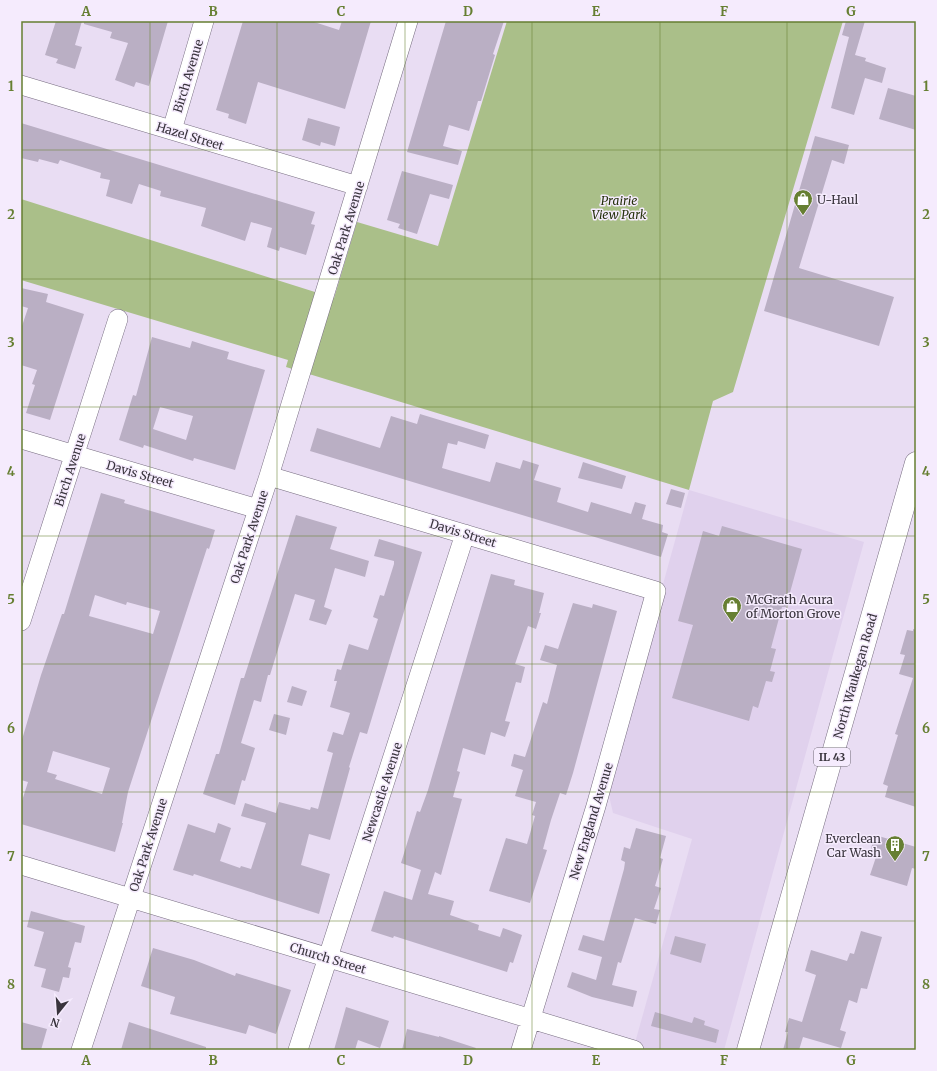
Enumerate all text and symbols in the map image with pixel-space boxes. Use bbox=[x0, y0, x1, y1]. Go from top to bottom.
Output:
text: A bbox=[80, 3, 91, 20]
text: B bbox=[208, 3, 218, 20]
text: C bbox=[337, 3, 346, 20]
text: D bbox=[463, 3, 473, 20]
text: E bbox=[592, 3, 601, 20]
text: F bbox=[720, 3, 728, 20]
text: G bbox=[846, 3, 856, 20]
street label: Birch Avenue bbox=[170, 38, 206, 114]
text: 1 bbox=[8, 78, 14, 95]
text: 1 bbox=[923, 78, 929, 95]
street label: Hazel Street bbox=[155, 119, 226, 153]
street label: Oak Park Avenue bbox=[325, 179, 367, 277]
shop icon: U-Haul bbox=[792, 188, 814, 216]
place label: U-Haul bbox=[817, 192, 858, 207]
park label: Prairie View Park bbox=[592, 193, 647, 222]
text: 2 bbox=[7, 206, 15, 223]
text: 2 bbox=[922, 206, 930, 223]
text: 3 bbox=[7, 334, 15, 351]
text: 3 bbox=[922, 334, 930, 351]
street label: Birch Avenue bbox=[51, 432, 89, 508]
street label: Davis Street bbox=[105, 457, 176, 491]
text: 4 bbox=[7, 463, 16, 480]
text: 4 bbox=[922, 463, 931, 480]
street label: Oak Park Avenue bbox=[227, 488, 271, 586]
street label: Davis Street bbox=[428, 516, 499, 550]
text: 5 bbox=[7, 591, 15, 608]
text: 5 bbox=[922, 591, 930, 608]
place label: McGrath Acura of Morton Grove bbox=[746, 592, 840, 621]
shop icon: McGrath Acura of Morton Grove bbox=[721, 595, 743, 623]
street label: North Waukegan Road bbox=[830, 612, 880, 740]
text: 6 bbox=[7, 720, 15, 737]
text: 6 bbox=[922, 720, 930, 737]
street label: Newcastle Avenue bbox=[359, 740, 405, 844]
road number: IL 43 bbox=[814, 748, 850, 766]
street label: New England Avenue bbox=[566, 761, 616, 881]
street label: Oak Park Avenue bbox=[126, 796, 170, 894]
place label: Everclean Car Wash bbox=[825, 831, 881, 860]
building icon: Everclean Car Wash bbox=[884, 834, 906, 862]
text: 7 bbox=[7, 848, 15, 865]
text: 7 bbox=[922, 848, 930, 865]
street label: Church Street bbox=[288, 939, 368, 977]
text: 8 bbox=[7, 976, 15, 993]
text: 8 bbox=[922, 976, 930, 993]
north arrow bbox=[38, 993, 78, 1033]
text: N bbox=[49, 1015, 61, 1031]
text: A bbox=[80, 1052, 91, 1069]
text: B bbox=[208, 1052, 218, 1069]
text: C bbox=[337, 1052, 346, 1069]
text: D bbox=[463, 1052, 473, 1069]
text: E bbox=[592, 1052, 601, 1069]
text: F bbox=[720, 1052, 728, 1069]
text: G bbox=[846, 1052, 856, 1069]

